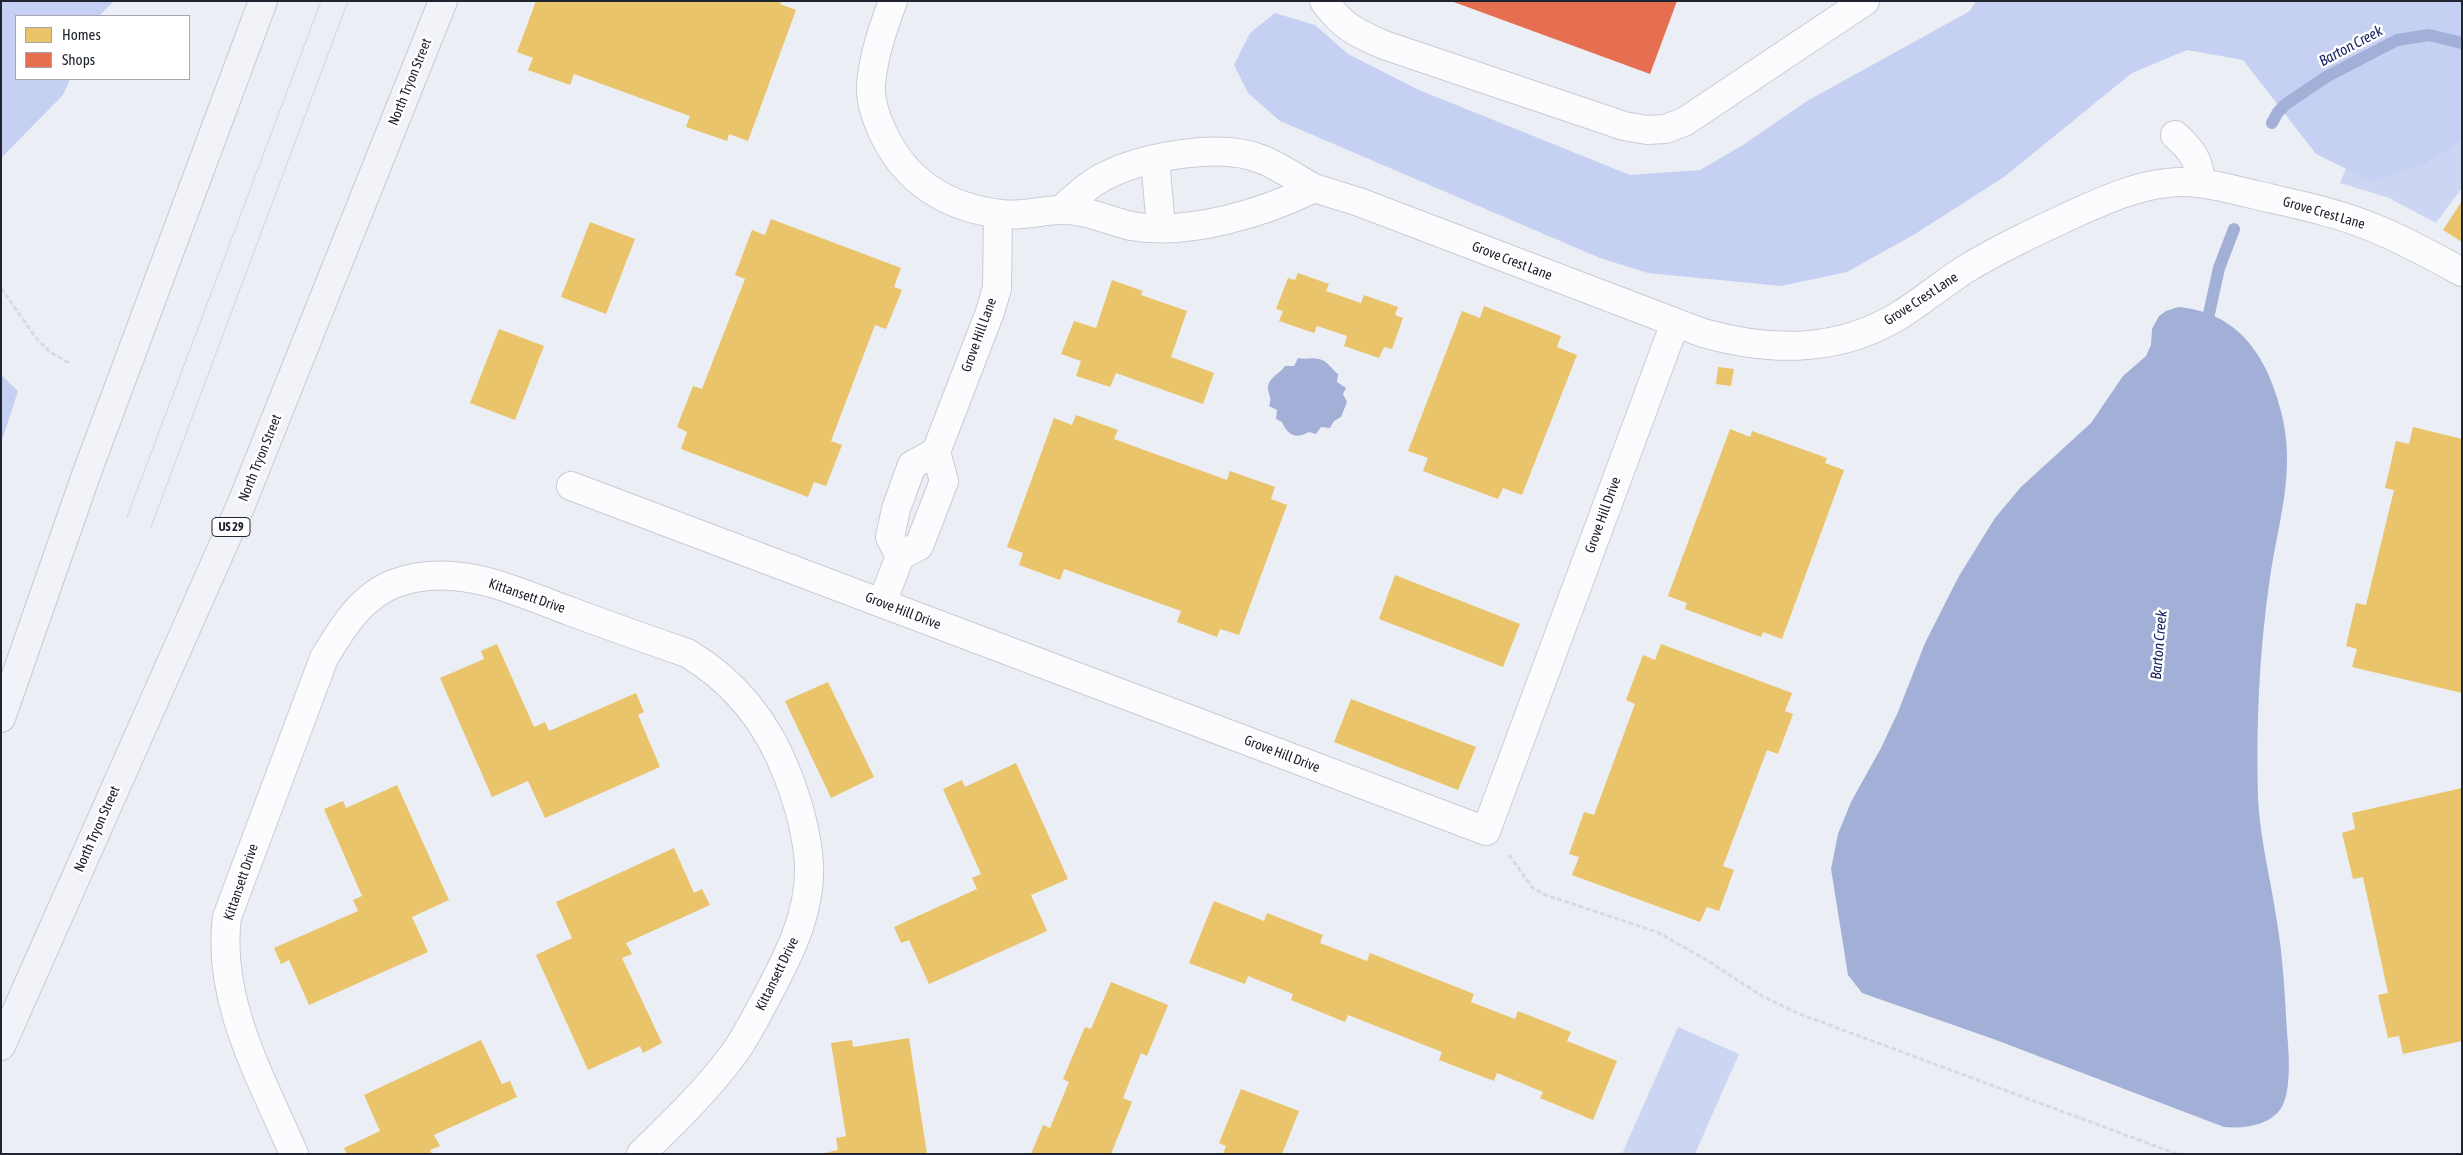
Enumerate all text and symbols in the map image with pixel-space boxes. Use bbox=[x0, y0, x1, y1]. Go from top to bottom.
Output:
legend bbox=[15, 15, 190, 80]
water label: Barton Creek bbox=[2316, 22, 2386, 70]
text: Homes bbox=[62, 26, 101, 43]
street label: North Tryon Street bbox=[385, 36, 435, 128]
text: Shops bbox=[62, 51, 95, 68]
street label: Grove Crest Lane bbox=[2281, 193, 2367, 233]
street label: Grove Crest Lane bbox=[1469, 238, 1555, 284]
street label: Grove Crest Lane bbox=[1881, 269, 1961, 329]
street label: Grove Hill Lane bbox=[958, 296, 1000, 374]
street label: North Tryon Street bbox=[235, 412, 285, 504]
street label: Grove Hill Drive bbox=[1581, 475, 1625, 555]
road number: US 29 bbox=[212, 518, 250, 536]
street label: Kittansett Drive bbox=[486, 575, 568, 617]
street label: Grove Hill Drive bbox=[863, 589, 943, 633]
water label: Barton Creek bbox=[2147, 610, 2171, 680]
street label: Grove Hill Drive bbox=[1242, 732, 1322, 776]
street label: North Tryon Street bbox=[70, 783, 124, 875]
street label: Kittansett Drive bbox=[220, 841, 262, 923]
street label: Kittansett Drive bbox=[752, 934, 802, 1014]

